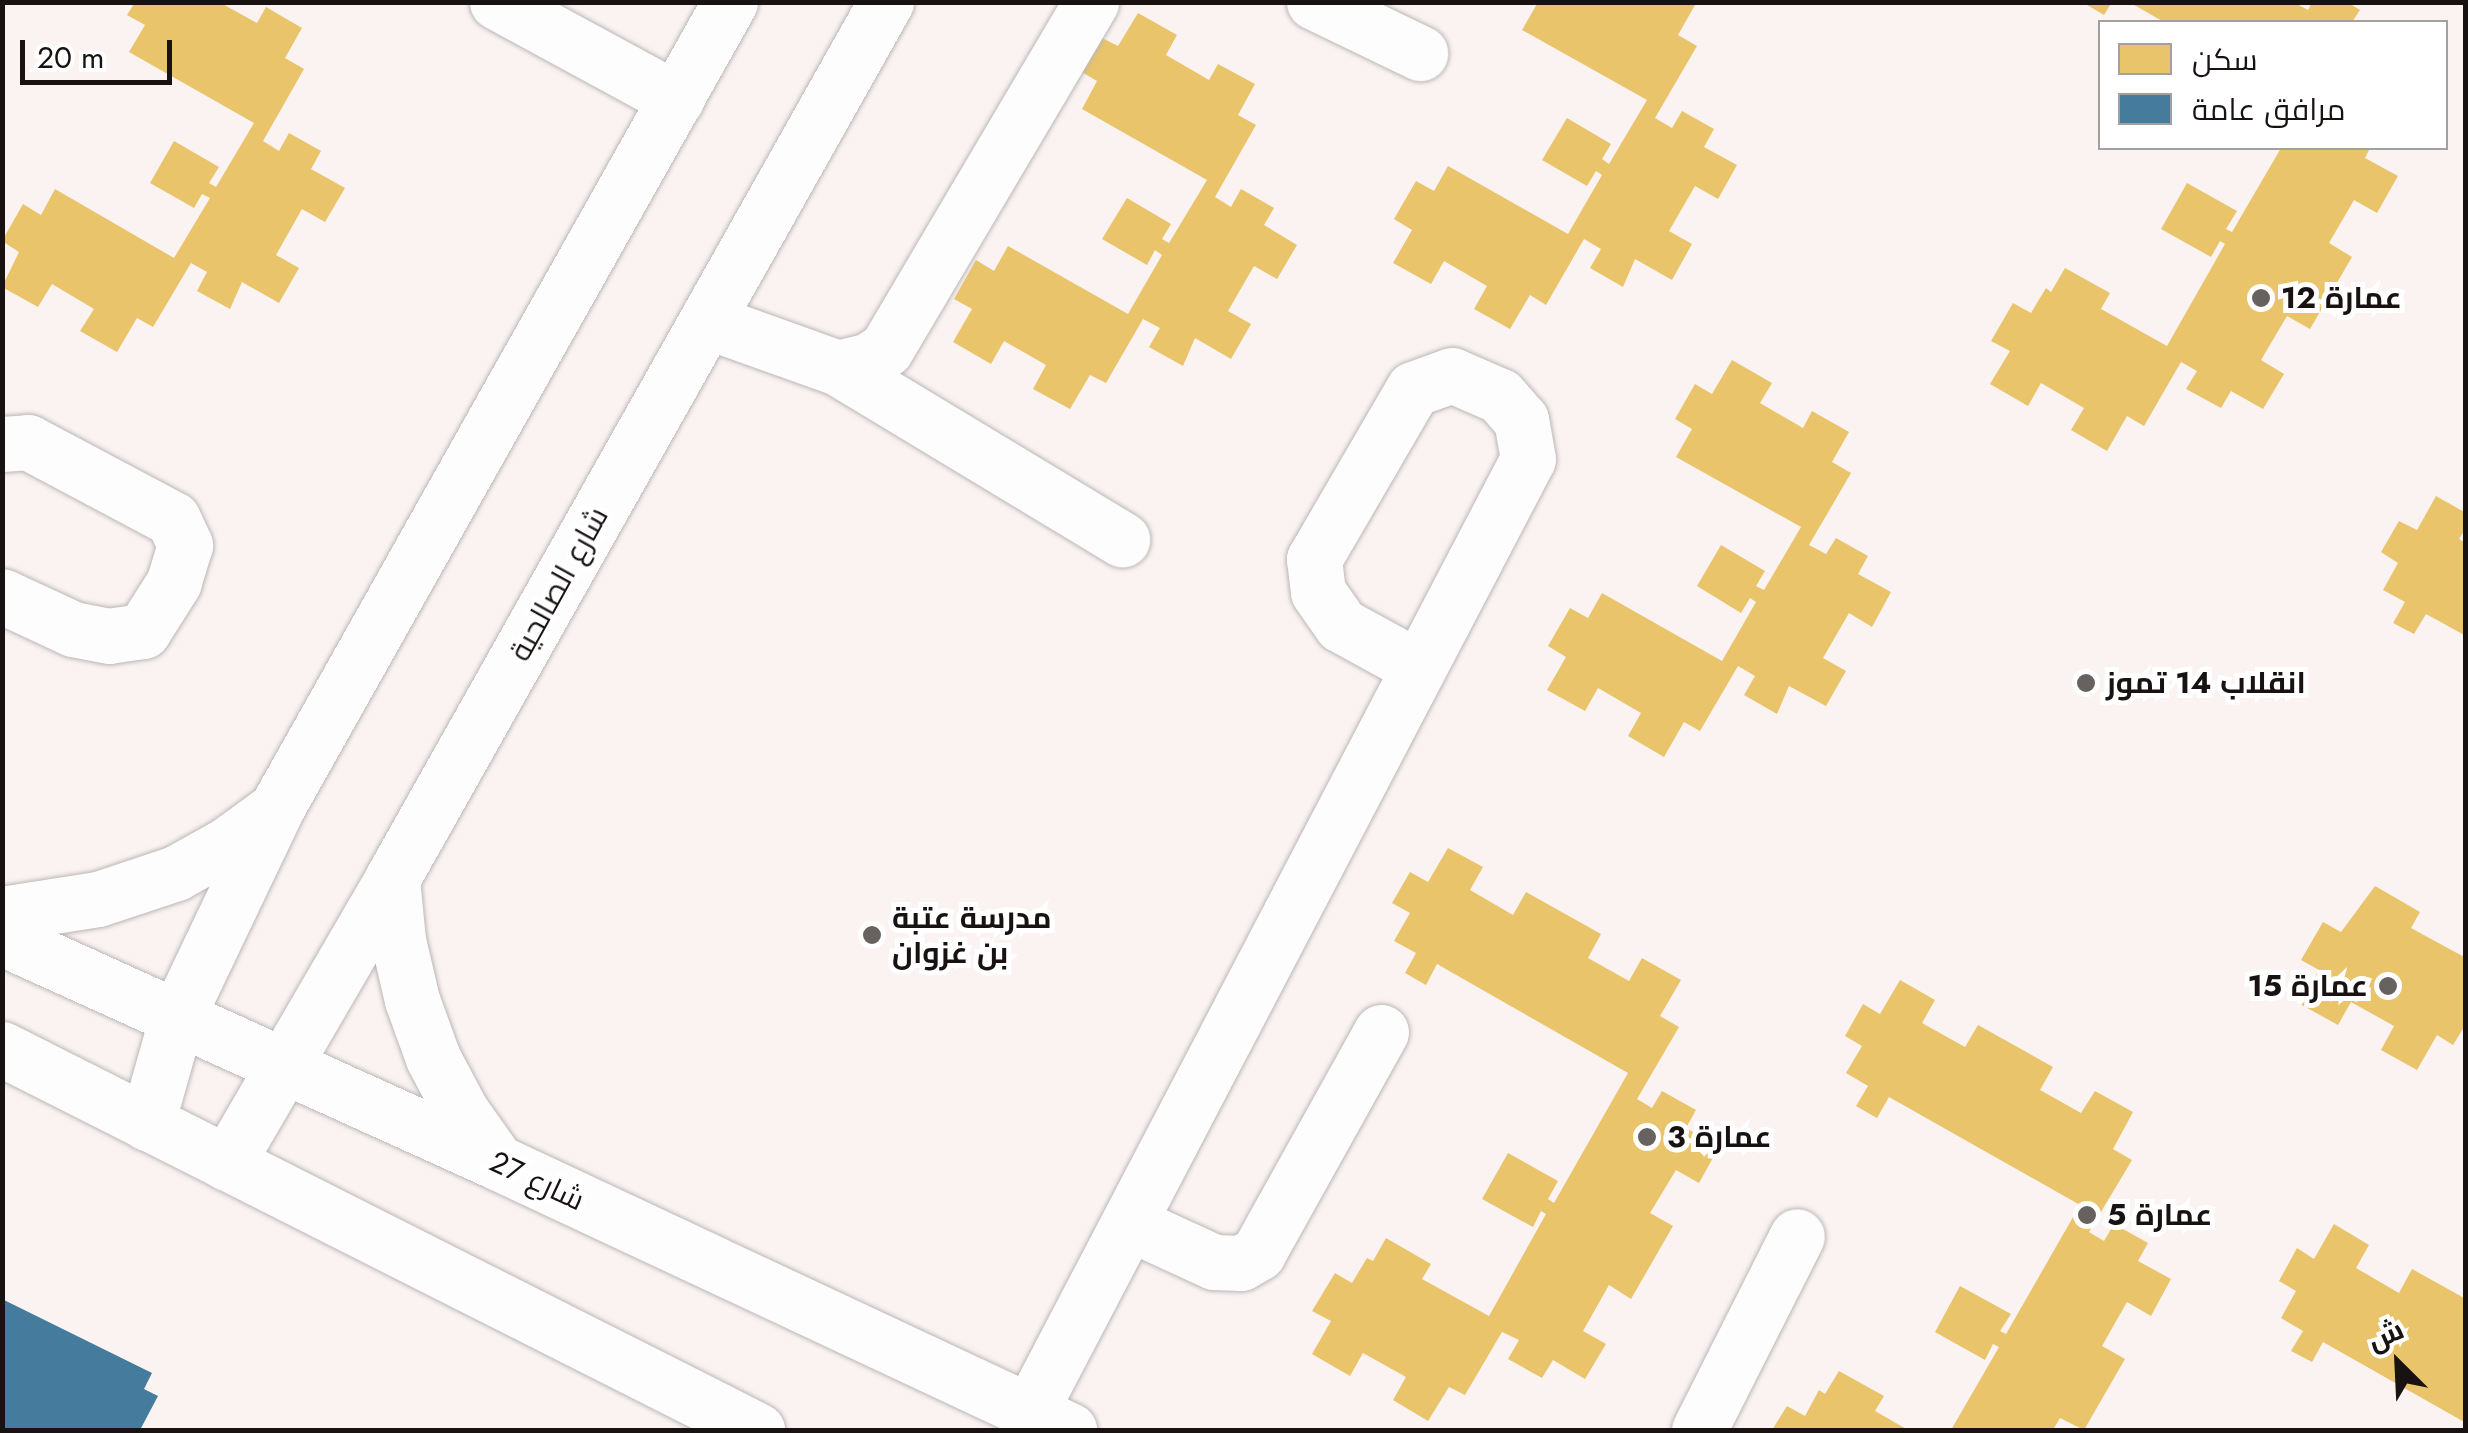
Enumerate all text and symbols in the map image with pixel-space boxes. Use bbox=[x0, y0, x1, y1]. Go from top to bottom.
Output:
scale bar bbox=[25, 20, 178, 82]
legend bbox=[2098, 20, 2448, 150]
text: 20 m bbox=[37, 36, 104, 79]
text: سكن bbox=[2192, 38, 2258, 81]
text: مرافق عامة bbox=[2192, 88, 2346, 131]
place label: عمارة 12 bbox=[2281, 280, 2402, 316]
marker: عمارة 12 bbox=[2250, 287, 2272, 309]
street label: شارع الصالحية bbox=[502, 501, 616, 667]
place label: انقلاب 14 تموز bbox=[2106, 665, 2306, 701]
marker: انقلاب 14 تموز bbox=[2075, 672, 2097, 694]
place label: مدرسة عتبة بن غزوان bbox=[892, 900, 1052, 970]
marker: مدرسة عتبة بن غزوان bbox=[861, 924, 883, 946]
place label: عمارة 15 bbox=[2248, 968, 2368, 1004]
marker: عمارة 15 bbox=[2377, 975, 2399, 997]
place label: عمارة 3 bbox=[1667, 1119, 1771, 1155]
marker: عمارة 3 bbox=[1636, 1126, 1658, 1148]
street label: شارع 27 bbox=[484, 1144, 590, 1218]
place label: عمارة 5 bbox=[2107, 1197, 2212, 1233]
marker: عمارة 5 bbox=[2076, 1204, 2098, 1226]
text: ش bbox=[2361, 1309, 2410, 1361]
north arrow bbox=[2348, 1313, 2448, 1413]

